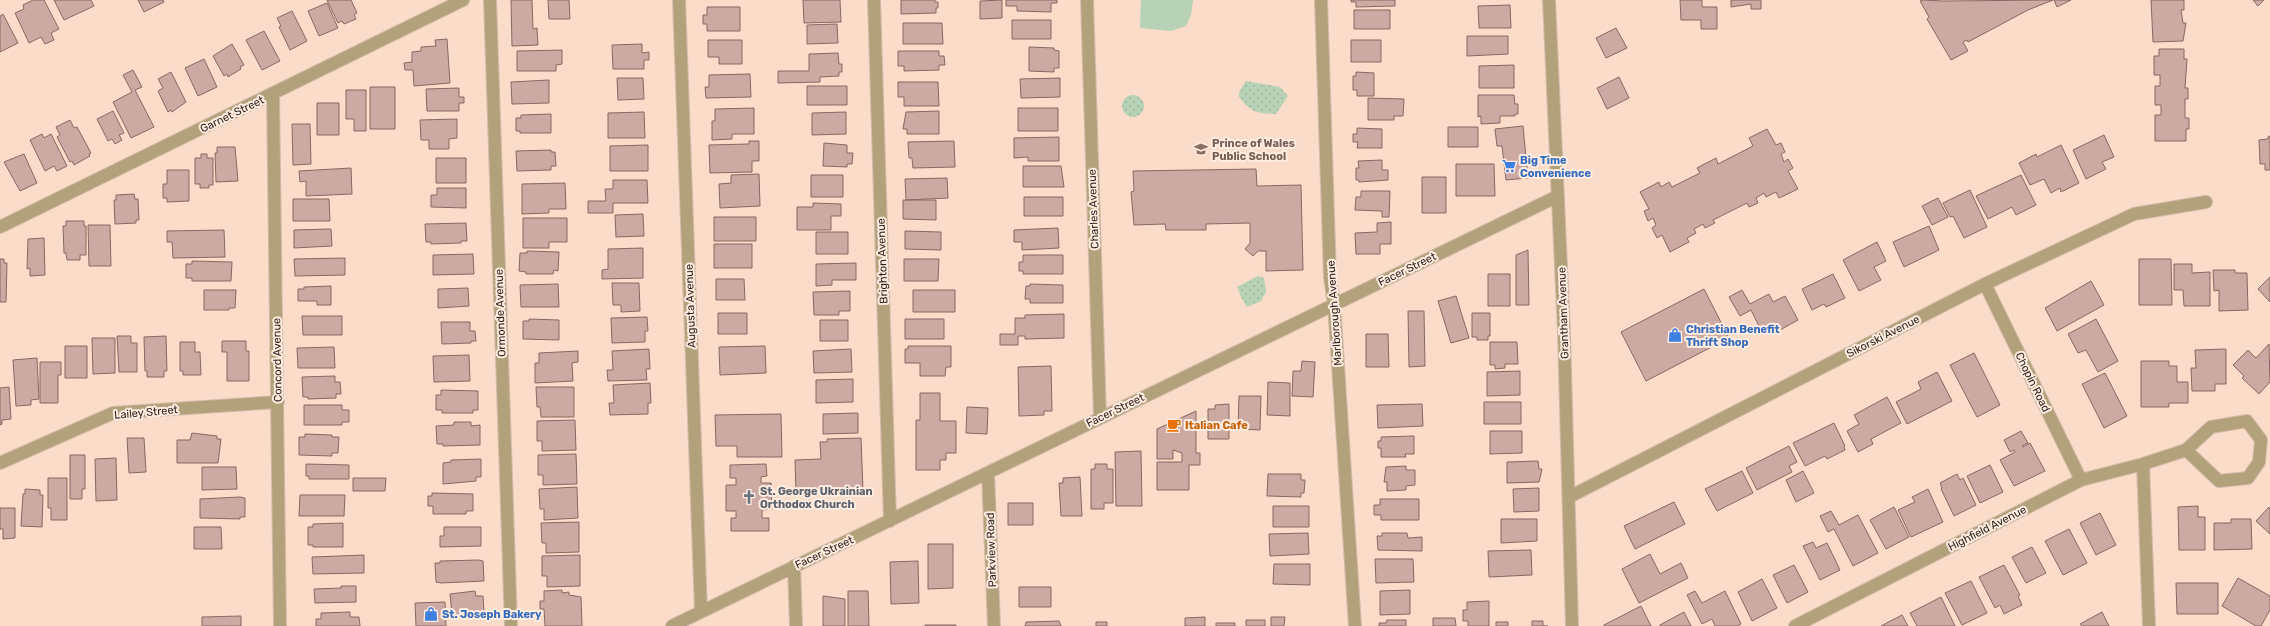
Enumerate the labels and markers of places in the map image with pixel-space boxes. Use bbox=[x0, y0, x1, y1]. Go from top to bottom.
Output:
place label: Prince of Wales Public School bbox=[1212, 137, 1295, 163]
school or university icon: Prince of Wales Public School bbox=[1193, 141, 1209, 157]
place label: Big Time Convenience bbox=[1520, 154, 1592, 180]
supermarket icon: Big Time Convenience bbox=[1501, 158, 1517, 174]
place label: Christian Benefit Thrift Shop bbox=[1686, 323, 1780, 349]
shop icon: Christian Benefit Thrift Shop bbox=[1667, 327, 1683, 343]
cafe icon: Italian Cafe bbox=[1166, 417, 1182, 433]
place label: Italian Cafe bbox=[1185, 419, 1248, 432]
place label: St. George Ukrainian Orthodox Church bbox=[760, 485, 873, 511]
church icon: St. George Ukrainian Orthodox Church bbox=[741, 489, 757, 505]
shop icon: St. Joseph Bakery bbox=[423, 606, 439, 622]
place label: St. Joseph Bakery bbox=[442, 608, 542, 621]

